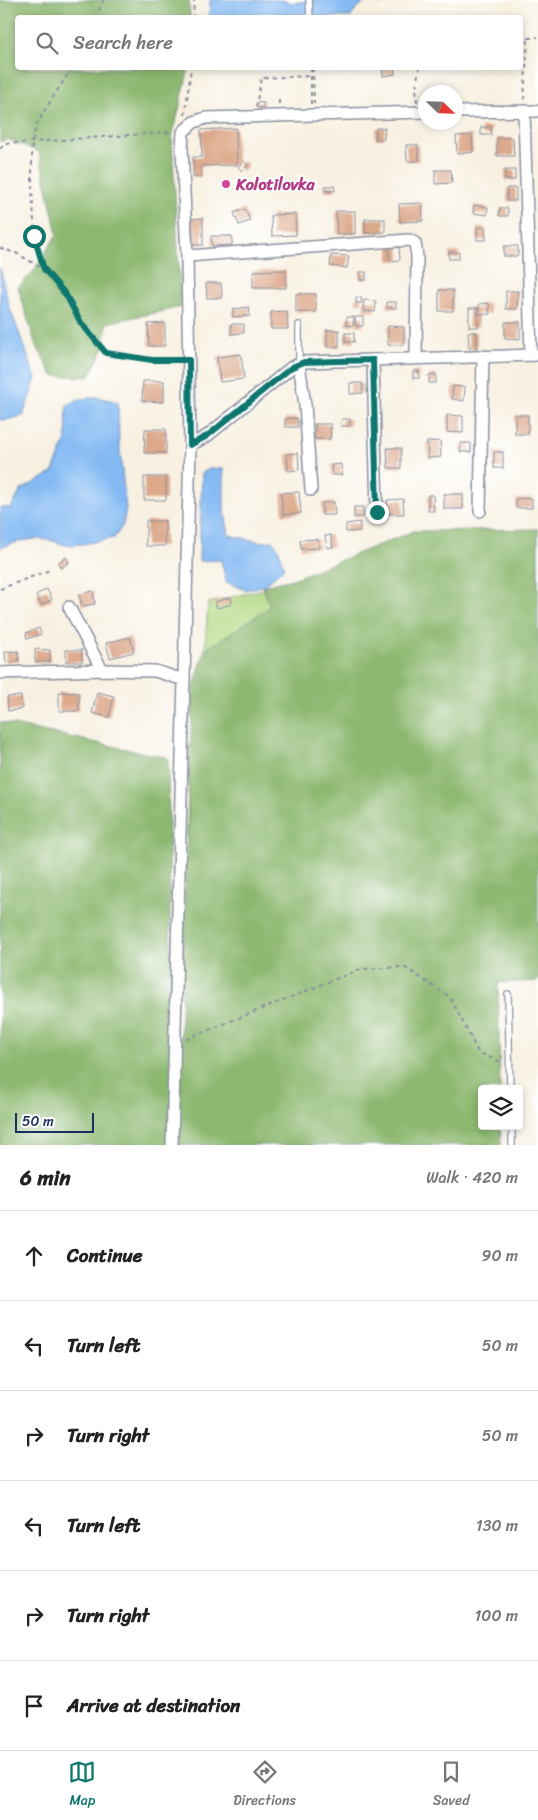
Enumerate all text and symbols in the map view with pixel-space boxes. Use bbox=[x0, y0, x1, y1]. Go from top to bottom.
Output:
search box bbox=[15, 15, 523, 70]
text: Search here bbox=[73, 26, 173, 59]
icon: search bbox=[33, 29, 61, 57]
north arrow bbox=[418, 85, 463, 130]
place label: Kolotilovka bbox=[235, 170, 316, 199]
marker: Kolotilovka bbox=[220, 178, 232, 190]
route start bbox=[23, 225, 46, 248]
route end bbox=[366, 501, 389, 524]
map controls bbox=[478, 1085, 523, 1130]
button: layers bbox=[478, 1085, 523, 1130]
text: 50 m bbox=[22, 1109, 54, 1134]
scale bar bbox=[15, 1110, 94, 1133]
text: 6 min bbox=[20, 1159, 71, 1197]
text: Walk · 420 m bbox=[426, 1163, 518, 1192]
text: Continue bbox=[67, 1239, 143, 1272]
text: 90 m bbox=[482, 1241, 518, 1270]
icon: ahead bbox=[20, 1242, 48, 1270]
text: Turn left bbox=[67, 1329, 140, 1362]
text: 50 m bbox=[482, 1331, 518, 1360]
icon: left bbox=[20, 1332, 48, 1360]
text: Turn right bbox=[67, 1419, 149, 1452]
text: 50 m bbox=[482, 1421, 518, 1450]
icon: right bbox=[20, 1422, 48, 1450]
text: Turn left bbox=[67, 1509, 140, 1542]
text: 130 m bbox=[476, 1511, 518, 1540]
icon: left bbox=[20, 1512, 48, 1540]
text: Turn right bbox=[67, 1599, 149, 1632]
text: 100 m bbox=[474, 1601, 518, 1630]
icon: right bbox=[20, 1602, 48, 1630]
text: Arrive at destination bbox=[67, 1689, 240, 1722]
icon: arrive bbox=[20, 1692, 48, 1720]
tab: Map bbox=[68, 1758, 96, 1813]
tab: Directions bbox=[233, 1758, 296, 1813]
tab: Saved bbox=[433, 1758, 470, 1813]

